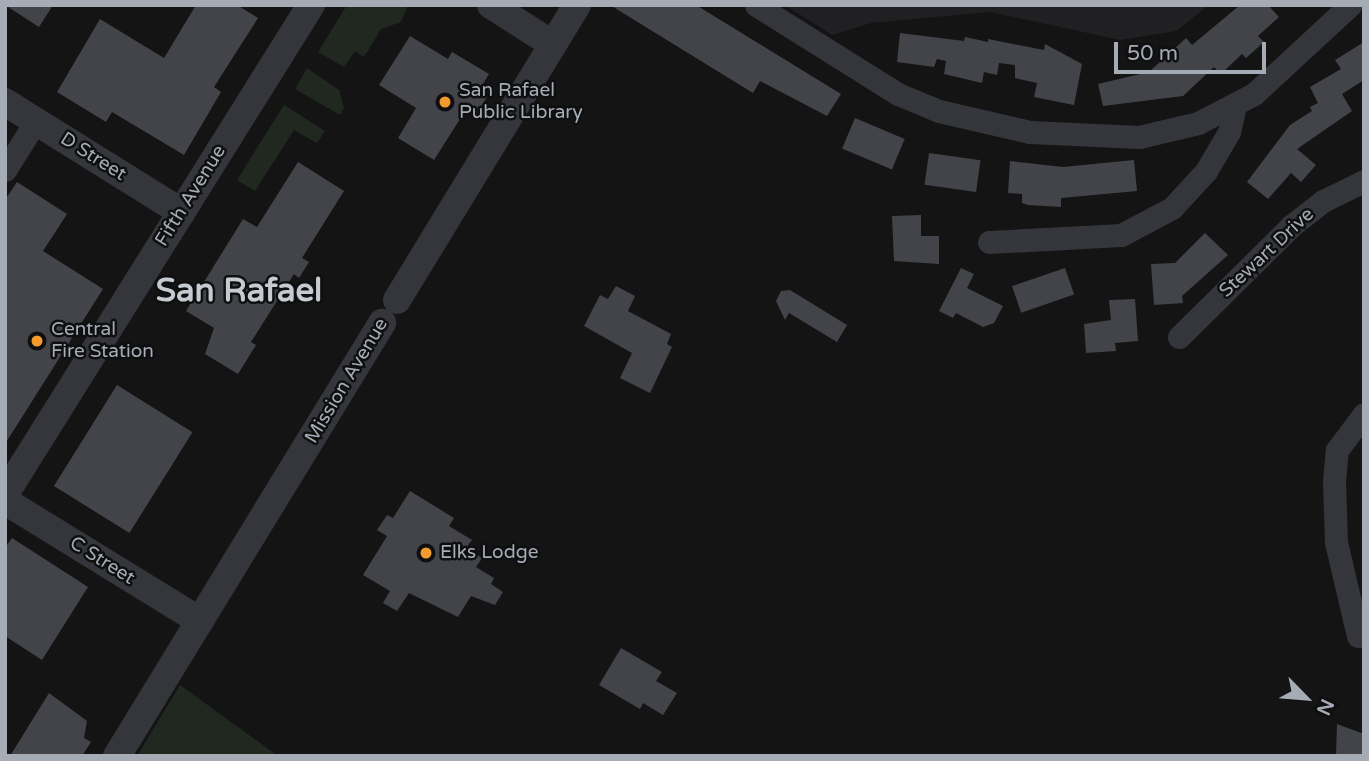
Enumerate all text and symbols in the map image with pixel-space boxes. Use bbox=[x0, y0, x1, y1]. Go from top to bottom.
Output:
scale bar bbox=[1117, 28, 1269, 72]
text: 50 m bbox=[1127, 41, 1178, 66]
place label: San Rafael Public Library bbox=[459, 80, 583, 124]
marker: San Rafael Public Library bbox=[437, 94, 453, 110]
street label: D Street bbox=[56, 128, 130, 186]
street label: Fifth Avenue bbox=[151, 141, 231, 251]
street label: Stewart Drive bbox=[1215, 203, 1319, 303]
district label: San Rafael bbox=[156, 271, 322, 311]
street label: Mission Avenue bbox=[301, 314, 393, 448]
place label: Central Fire Station bbox=[51, 319, 154, 363]
marker: Central Fire Station bbox=[29, 333, 45, 349]
street label: C Street bbox=[65, 532, 139, 590]
place label: Elks Lodge bbox=[440, 542, 538, 564]
marker: Elks Lodge bbox=[418, 545, 434, 561]
north arrow bbox=[1271, 663, 1341, 733]
text: N bbox=[1312, 695, 1338, 718]

